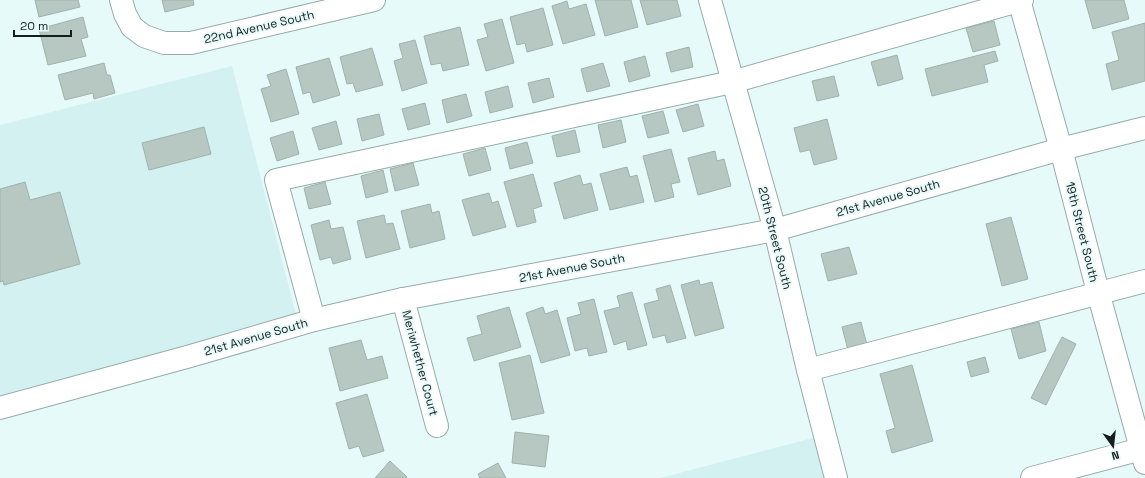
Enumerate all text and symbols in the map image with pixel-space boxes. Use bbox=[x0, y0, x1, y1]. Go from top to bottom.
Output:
street label: 22nd Avenue South bbox=[202, 7, 316, 47]
scale bar bbox=[14, 12, 71, 38]
text: 20 m bbox=[20, 18, 48, 34]
street label: 21st Avenue South bbox=[834, 176, 942, 220]
street label: 19th Street South bbox=[1062, 180, 1102, 284]
street label: 20th Street South bbox=[754, 185, 796, 291]
street label: 21st Avenue South bbox=[518, 250, 626, 286]
street label: Meriwhether Court bbox=[398, 308, 442, 418]
street label: 21st Avenue South bbox=[202, 315, 310, 359]
north arrow bbox=[1093, 426, 1133, 466]
text: N bbox=[1110, 448, 1121, 463]

